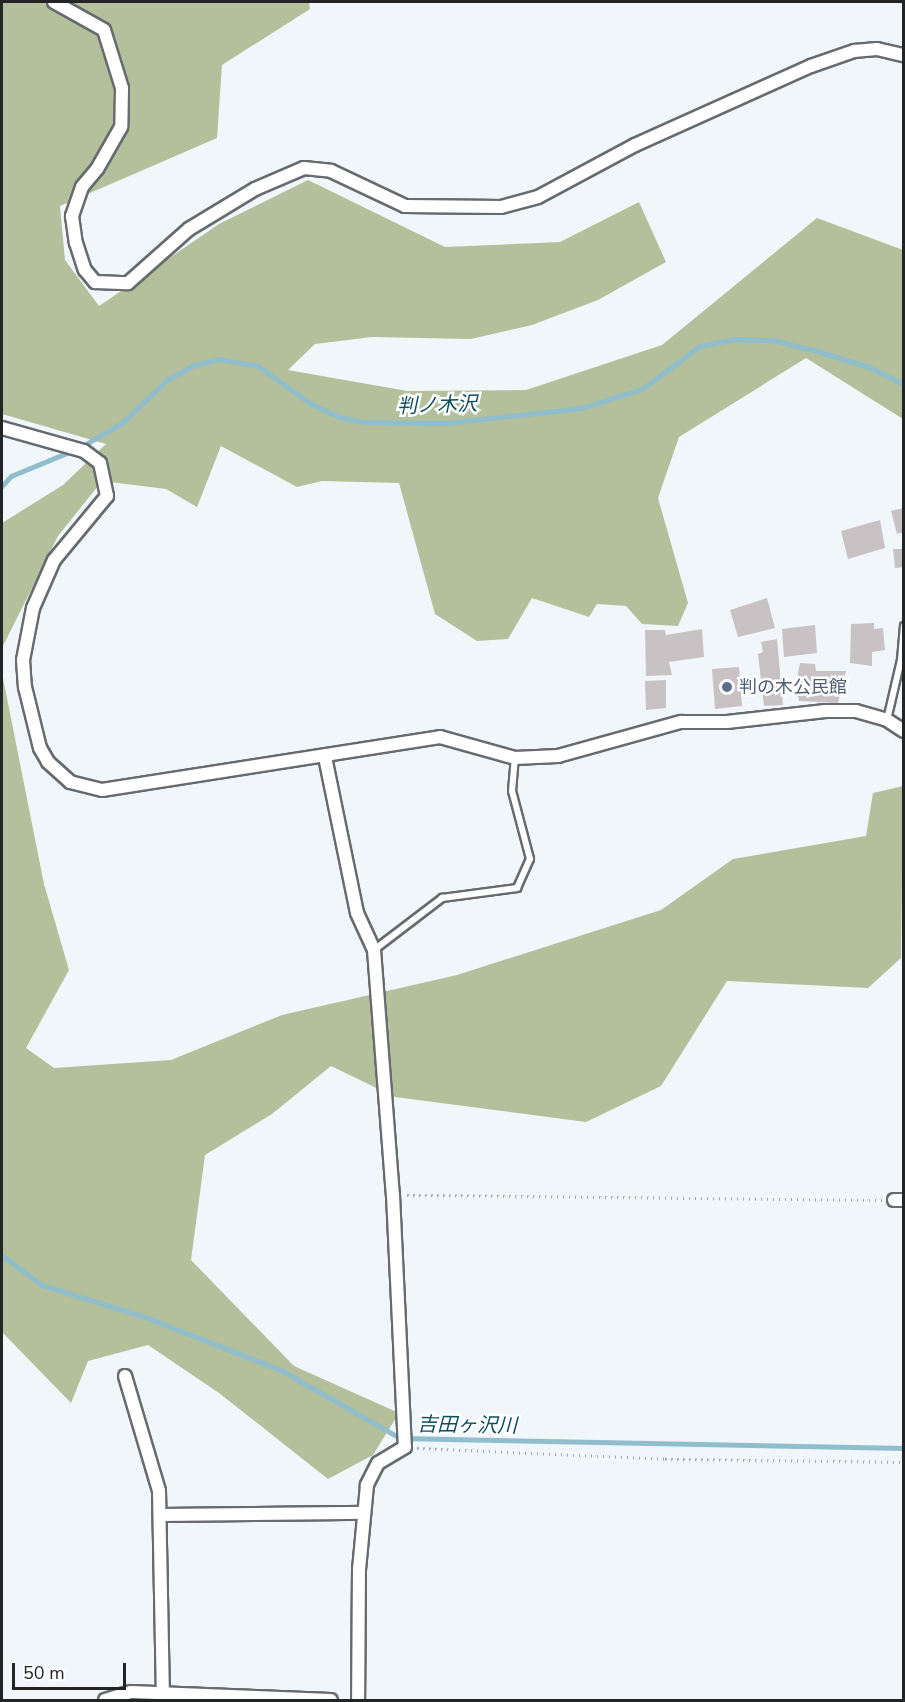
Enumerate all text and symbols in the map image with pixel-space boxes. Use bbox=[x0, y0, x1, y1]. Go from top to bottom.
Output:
water label: 判ノ木沢 bbox=[397, 392, 477, 418]
place label: 判の木公民館 bbox=[739, 676, 847, 698]
marker: 判の木公民館 bbox=[720, 680, 734, 694]
water label: 吉田ヶ沢川 bbox=[417, 1412, 517, 1438]
scale bar bbox=[15, 1651, 129, 1689]
text: 50 m bbox=[23, 1661, 65, 1685]

